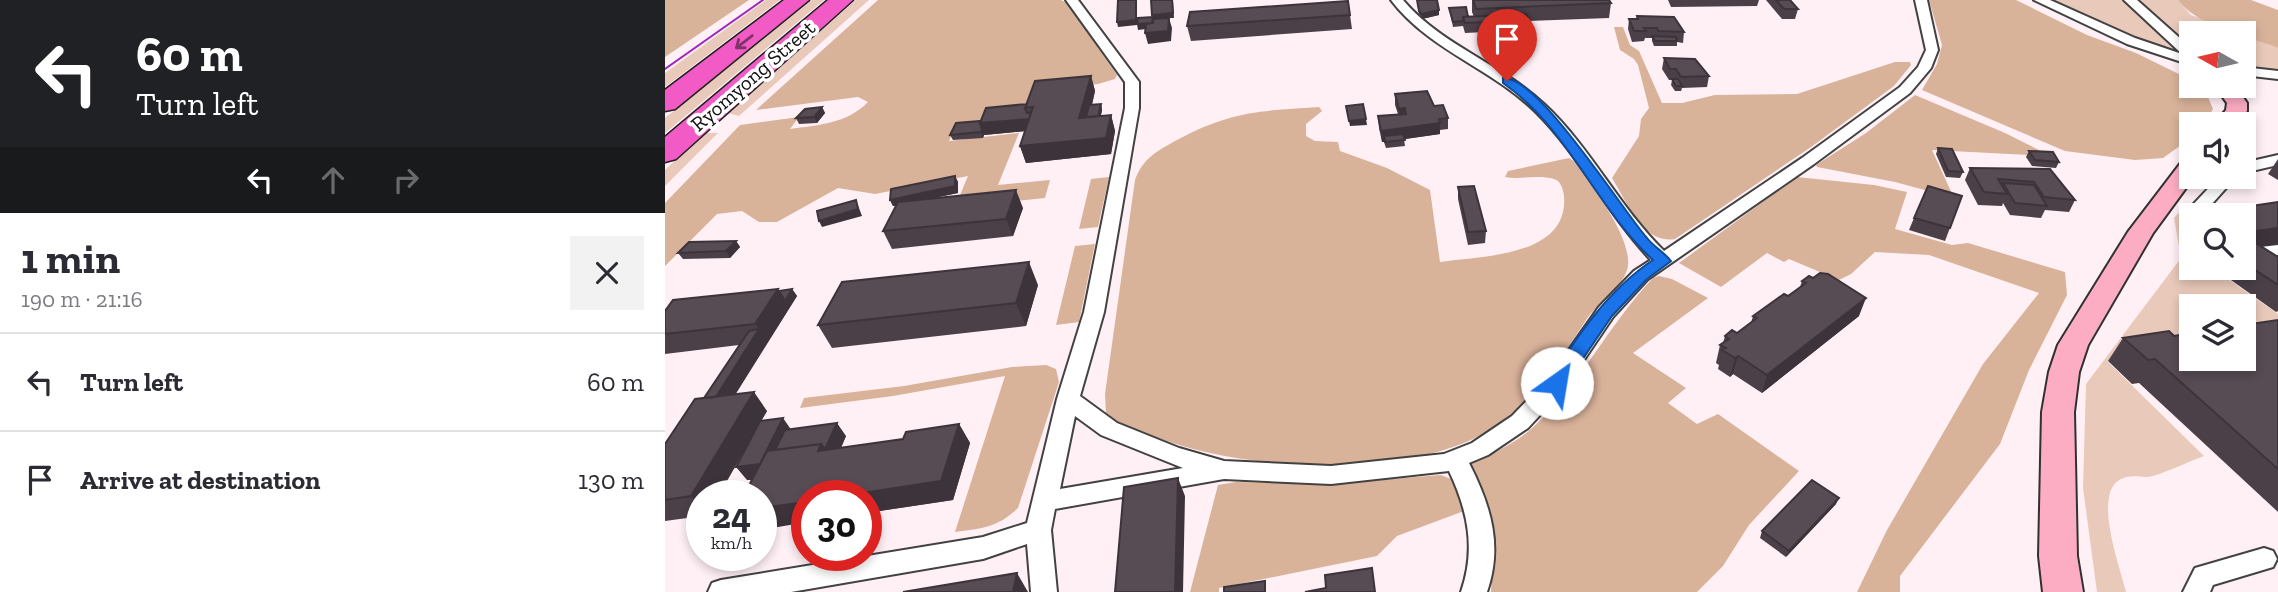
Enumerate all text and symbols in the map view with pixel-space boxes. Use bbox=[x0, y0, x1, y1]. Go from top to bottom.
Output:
pin bbox=[1477, 9, 1537, 81]
street label: Ryomyong Street bbox=[685, 15, 820, 136]
icon: arrive bbox=[1488, 20, 1526, 58]
north arrow bbox=[2179, 21, 2256, 98]
map controls bbox=[2179, 21, 2256, 371]
text: 60 m bbox=[136, 25, 243, 84]
icon: left bbox=[21, 28, 112, 119]
one-way arrow bbox=[735, 34, 754, 49]
text: Turn left bbox=[136, 85, 258, 123]
button: sound bbox=[2179, 112, 2256, 189]
icon: left bbox=[241, 161, 279, 199]
icon: ahead bbox=[314, 161, 352, 199]
icon: right bbox=[387, 161, 425, 199]
button: search bbox=[2179, 203, 2256, 280]
text: 1 min bbox=[21, 233, 120, 284]
button: close bbox=[570, 236, 644, 310]
text: 190 m · 21:16 bbox=[21, 285, 143, 313]
button: layers bbox=[2179, 294, 2256, 371]
position arrow bbox=[1520, 346, 1594, 420]
icon: left bbox=[21, 363, 59, 401]
text: Turn left bbox=[80, 366, 183, 398]
text: 60 m bbox=[587, 366, 644, 398]
icon: arrive bbox=[21, 461, 59, 499]
text: Arrive at destination bbox=[80, 464, 320, 496]
text: 130 m bbox=[578, 464, 644, 496]
speed limit sign: 30 bbox=[791, 480, 882, 571]
text: 24 bbox=[712, 495, 751, 537]
text: km/h bbox=[711, 532, 752, 554]

